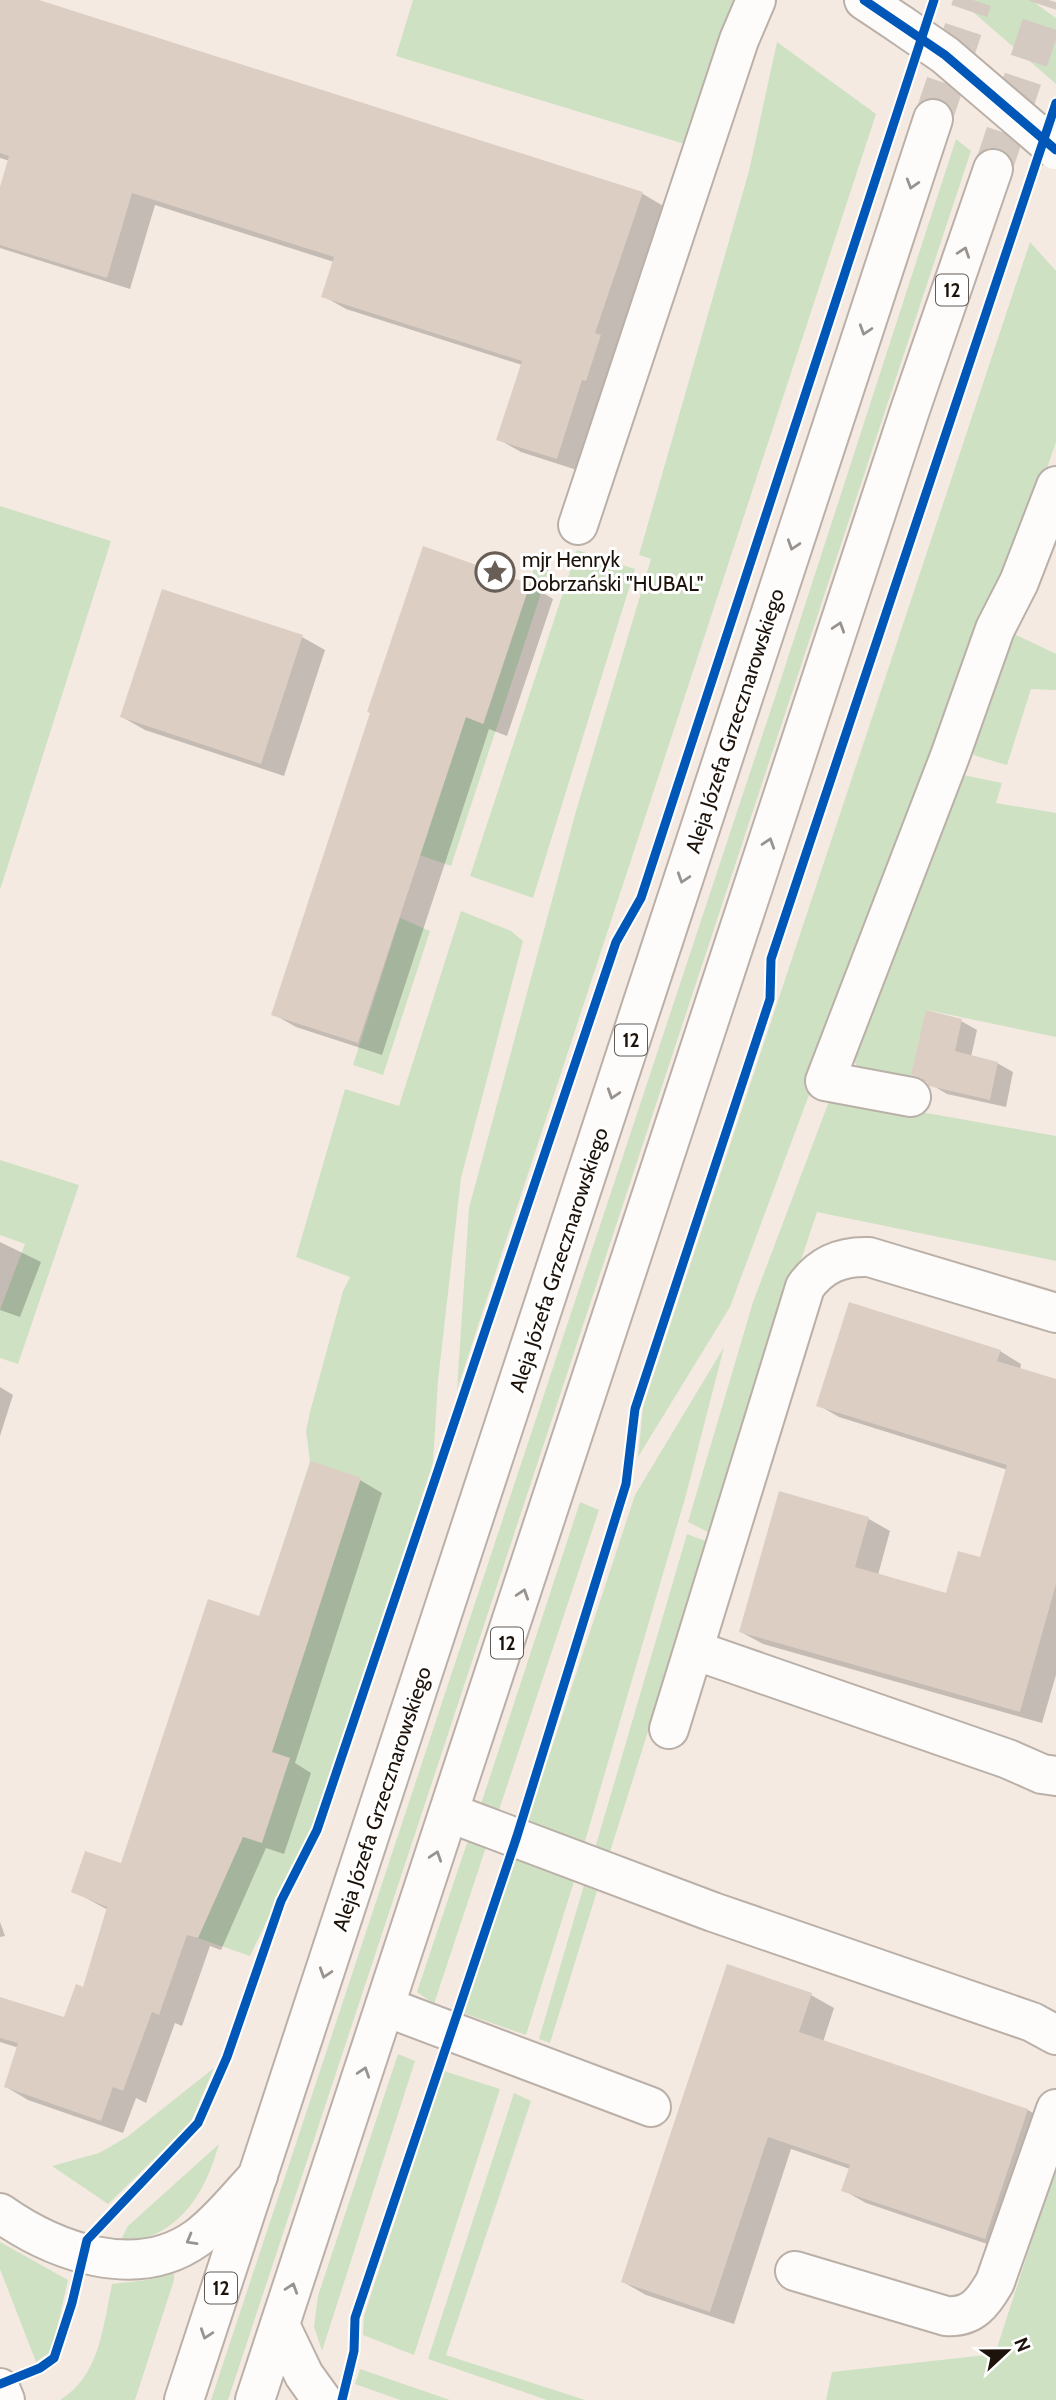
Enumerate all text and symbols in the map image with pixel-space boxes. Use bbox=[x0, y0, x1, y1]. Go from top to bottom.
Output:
one-way arrow bbox=[906, 178, 920, 190]
one-way arrow bbox=[956, 247, 970, 259]
road number: 12 bbox=[936, 274, 968, 306]
one-way arrow bbox=[859, 323, 873, 335]
one-way arrow bbox=[787, 539, 801, 551]
place label: mjr Henryk Dobrzański "HUBAL" bbox=[522, 547, 704, 596]
place icon: mjr Henryk Dobrzański "HUBAL" bbox=[474, 551, 516, 593]
street label: Aleja Józefa Grzecznarowskiego bbox=[680, 585, 790, 857]
one-way arrow bbox=[831, 621, 845, 634]
one-way arrow bbox=[760, 838, 775, 850]
one-way arrow bbox=[677, 871, 692, 883]
road number: 12 bbox=[615, 1024, 647, 1056]
one-way arrow bbox=[607, 1087, 621, 1100]
street label: Aleja Józefa Grzecznarowskiego bbox=[504, 1124, 614, 1396]
one-way arrow bbox=[514, 1588, 529, 1600]
road number: 12 bbox=[491, 1628, 523, 1658]
street label: Aleja Józefa Grzecznarowskiego bbox=[327, 1663, 437, 1935]
one-way arrow bbox=[428, 1851, 442, 1863]
one-way arrow bbox=[319, 1967, 333, 1979]
one-way arrow bbox=[356, 2067, 370, 2079]
one-way arrow bbox=[186, 2232, 199, 2245]
road number: 12 bbox=[205, 2272, 237, 2304]
one-way arrow bbox=[284, 2282, 298, 2295]
north arrow bbox=[972, 2316, 1042, 2386]
one-way arrow bbox=[200, 2328, 214, 2340]
text: N bbox=[1009, 2334, 1035, 2355]

